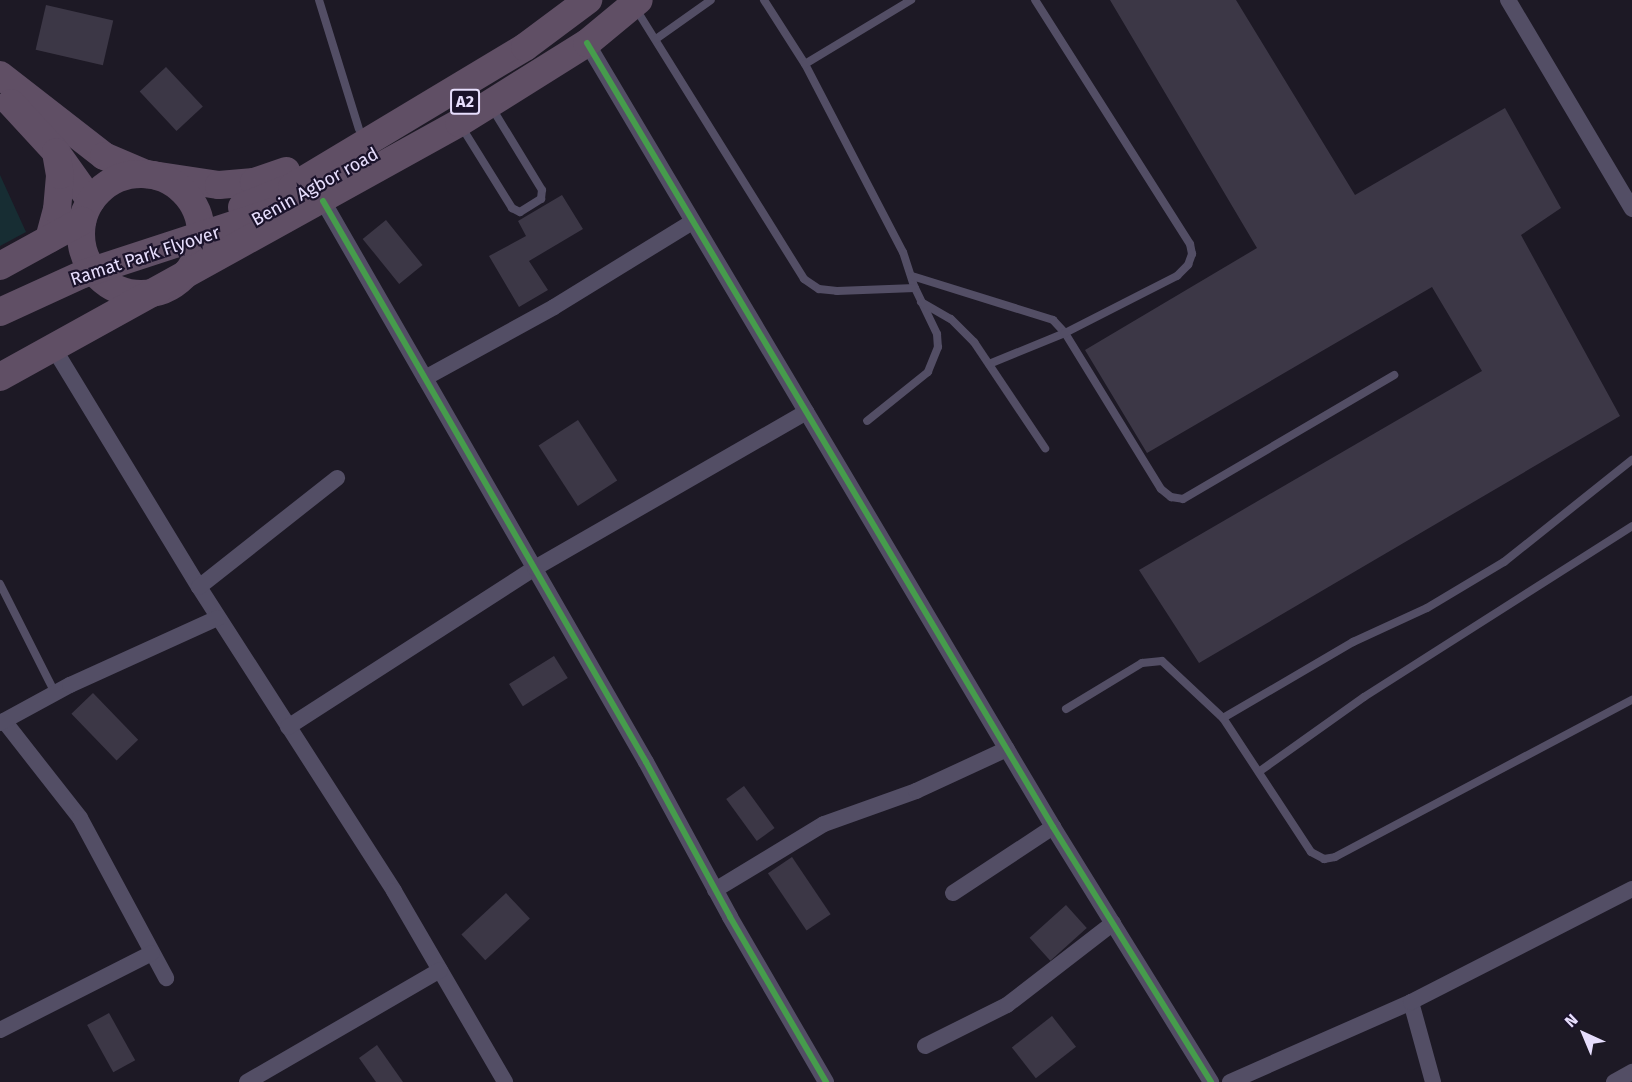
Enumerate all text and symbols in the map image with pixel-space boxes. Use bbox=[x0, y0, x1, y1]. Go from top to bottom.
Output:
road number: A2 bbox=[450, 89, 480, 115]
street label: Benin Agbor road bbox=[248, 143, 382, 231]
street label: Ramat Park Flyover bbox=[68, 222, 222, 290]
north arrow bbox=[1554, 1004, 1614, 1064]
text: N bbox=[1561, 1010, 1582, 1031]

